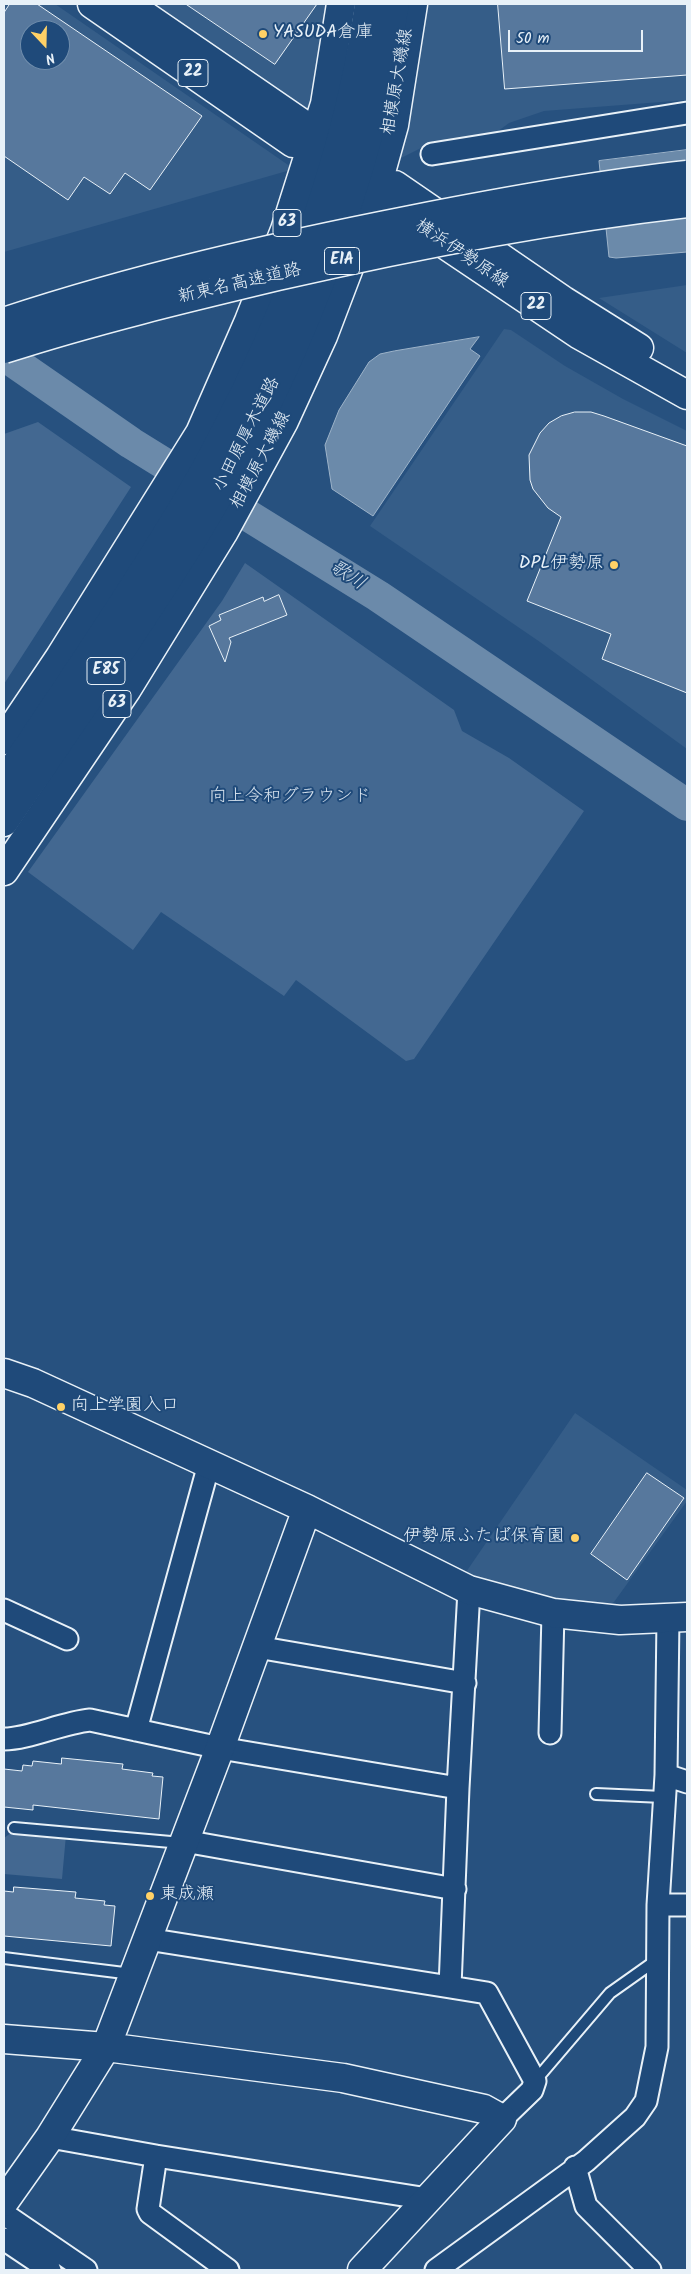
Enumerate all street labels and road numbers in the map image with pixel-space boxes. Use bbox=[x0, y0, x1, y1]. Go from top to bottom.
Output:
street label: 相模原大磯線 bbox=[379, 27, 419, 137]
road number: 22 bbox=[178, 59, 208, 86]
road number: 63 bbox=[273, 210, 301, 237]
street label: 横浜伊勢原線 bbox=[410, 216, 512, 294]
road number: E1A bbox=[324, 248, 360, 274]
street label: 新東名高速道路 bbox=[176, 260, 304, 310]
road number: 22 bbox=[521, 292, 551, 320]
street label: 小田原厚木道路 bbox=[210, 374, 286, 496]
street label: 相模原大磯線 bbox=[227, 408, 297, 514]
road number: E85 bbox=[87, 658, 125, 684]
road number: 63 bbox=[103, 691, 131, 718]

